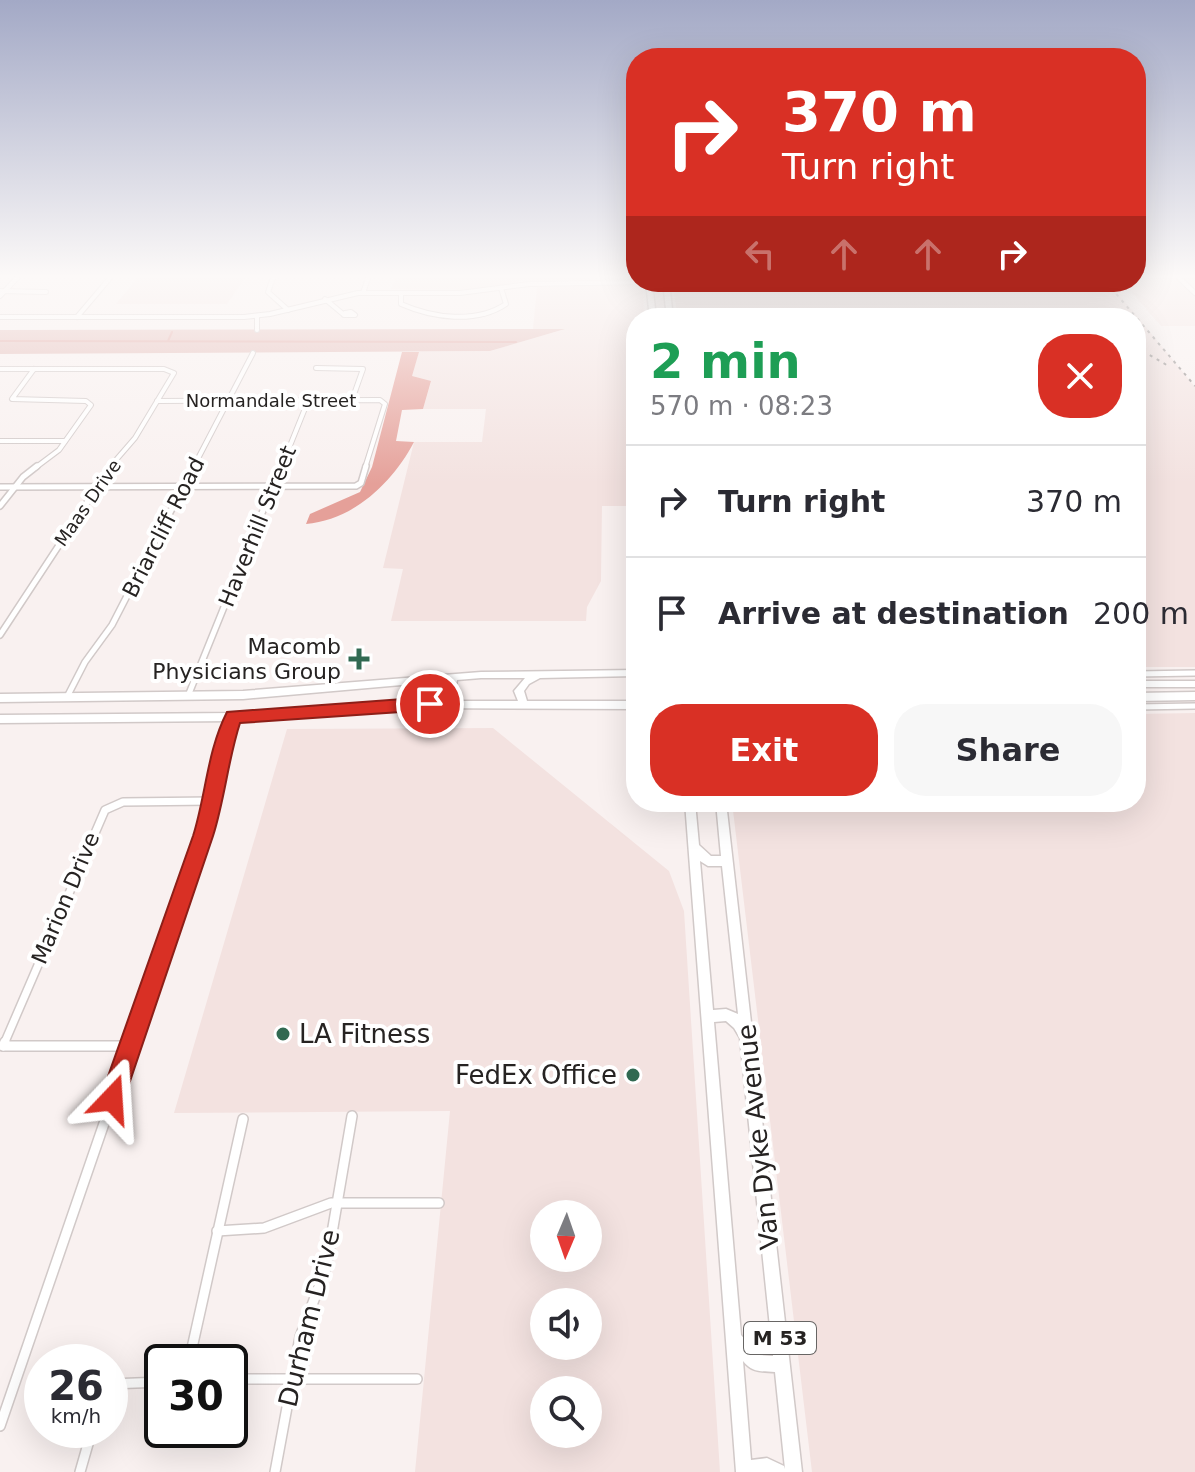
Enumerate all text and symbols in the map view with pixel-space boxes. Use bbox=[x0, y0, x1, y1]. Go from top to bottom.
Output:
text: 370 m bbox=[782, 79, 977, 144]
icon: right bbox=[650, 80, 754, 184]
text: Turn right bbox=[782, 146, 954, 187]
icon: left bbox=[738, 232, 782, 276]
icon: ahead bbox=[822, 232, 866, 276]
icon: ahead bbox=[906, 232, 950, 276]
icon: right bbox=[990, 232, 1034, 276]
text: 2 min bbox=[650, 333, 801, 389]
button: close bbox=[1038, 334, 1122, 418]
street label: Normandale Street bbox=[186, 390, 356, 411]
text: 570 m · 08:23 bbox=[650, 391, 833, 421]
street label: Haverhill Street bbox=[214, 442, 301, 610]
street label: Briarcliff Road bbox=[117, 453, 210, 601]
street label: Maas Drive bbox=[50, 455, 125, 550]
icon: right bbox=[650, 479, 694, 523]
text: Turn right bbox=[718, 484, 885, 519]
text: 370 m bbox=[1026, 484, 1122, 519]
icon: arrive bbox=[650, 591, 694, 635]
text: Arrive at destination bbox=[718, 596, 1069, 631]
text: 200 m bbox=[1093, 596, 1189, 631]
place label: Macomb Physicians Group bbox=[152, 634, 341, 684]
marker: Macomb Physicians Group bbox=[348, 648, 370, 670]
pin bbox=[396, 670, 464, 738]
icon: arrive bbox=[408, 682, 452, 726]
button: Exit bbox=[650, 704, 878, 796]
button: Share bbox=[894, 704, 1122, 796]
street label: Marion Drive bbox=[26, 829, 104, 968]
place label: LA Fitness bbox=[299, 1019, 430, 1049]
street label: Van Dyke Avenue bbox=[731, 1023, 785, 1251]
marker: LA Fitness bbox=[274, 1025, 292, 1043]
position arrow bbox=[70, 1057, 154, 1141]
place label: FedEx Office bbox=[455, 1060, 617, 1090]
marker: FedEx Office bbox=[624, 1066, 642, 1084]
north arrow bbox=[530, 1200, 602, 1272]
map controls bbox=[530, 1200, 602, 1448]
street label: Durham Drive bbox=[272, 1226, 346, 1410]
button: sound bbox=[530, 1288, 602, 1360]
road number: M 53 bbox=[744, 1322, 816, 1354]
speed limit sign: 30 bbox=[144, 1344, 248, 1448]
text: 26 bbox=[48, 1363, 104, 1409]
button: search bbox=[530, 1376, 602, 1448]
text: km/h bbox=[51, 1404, 101, 1428]

